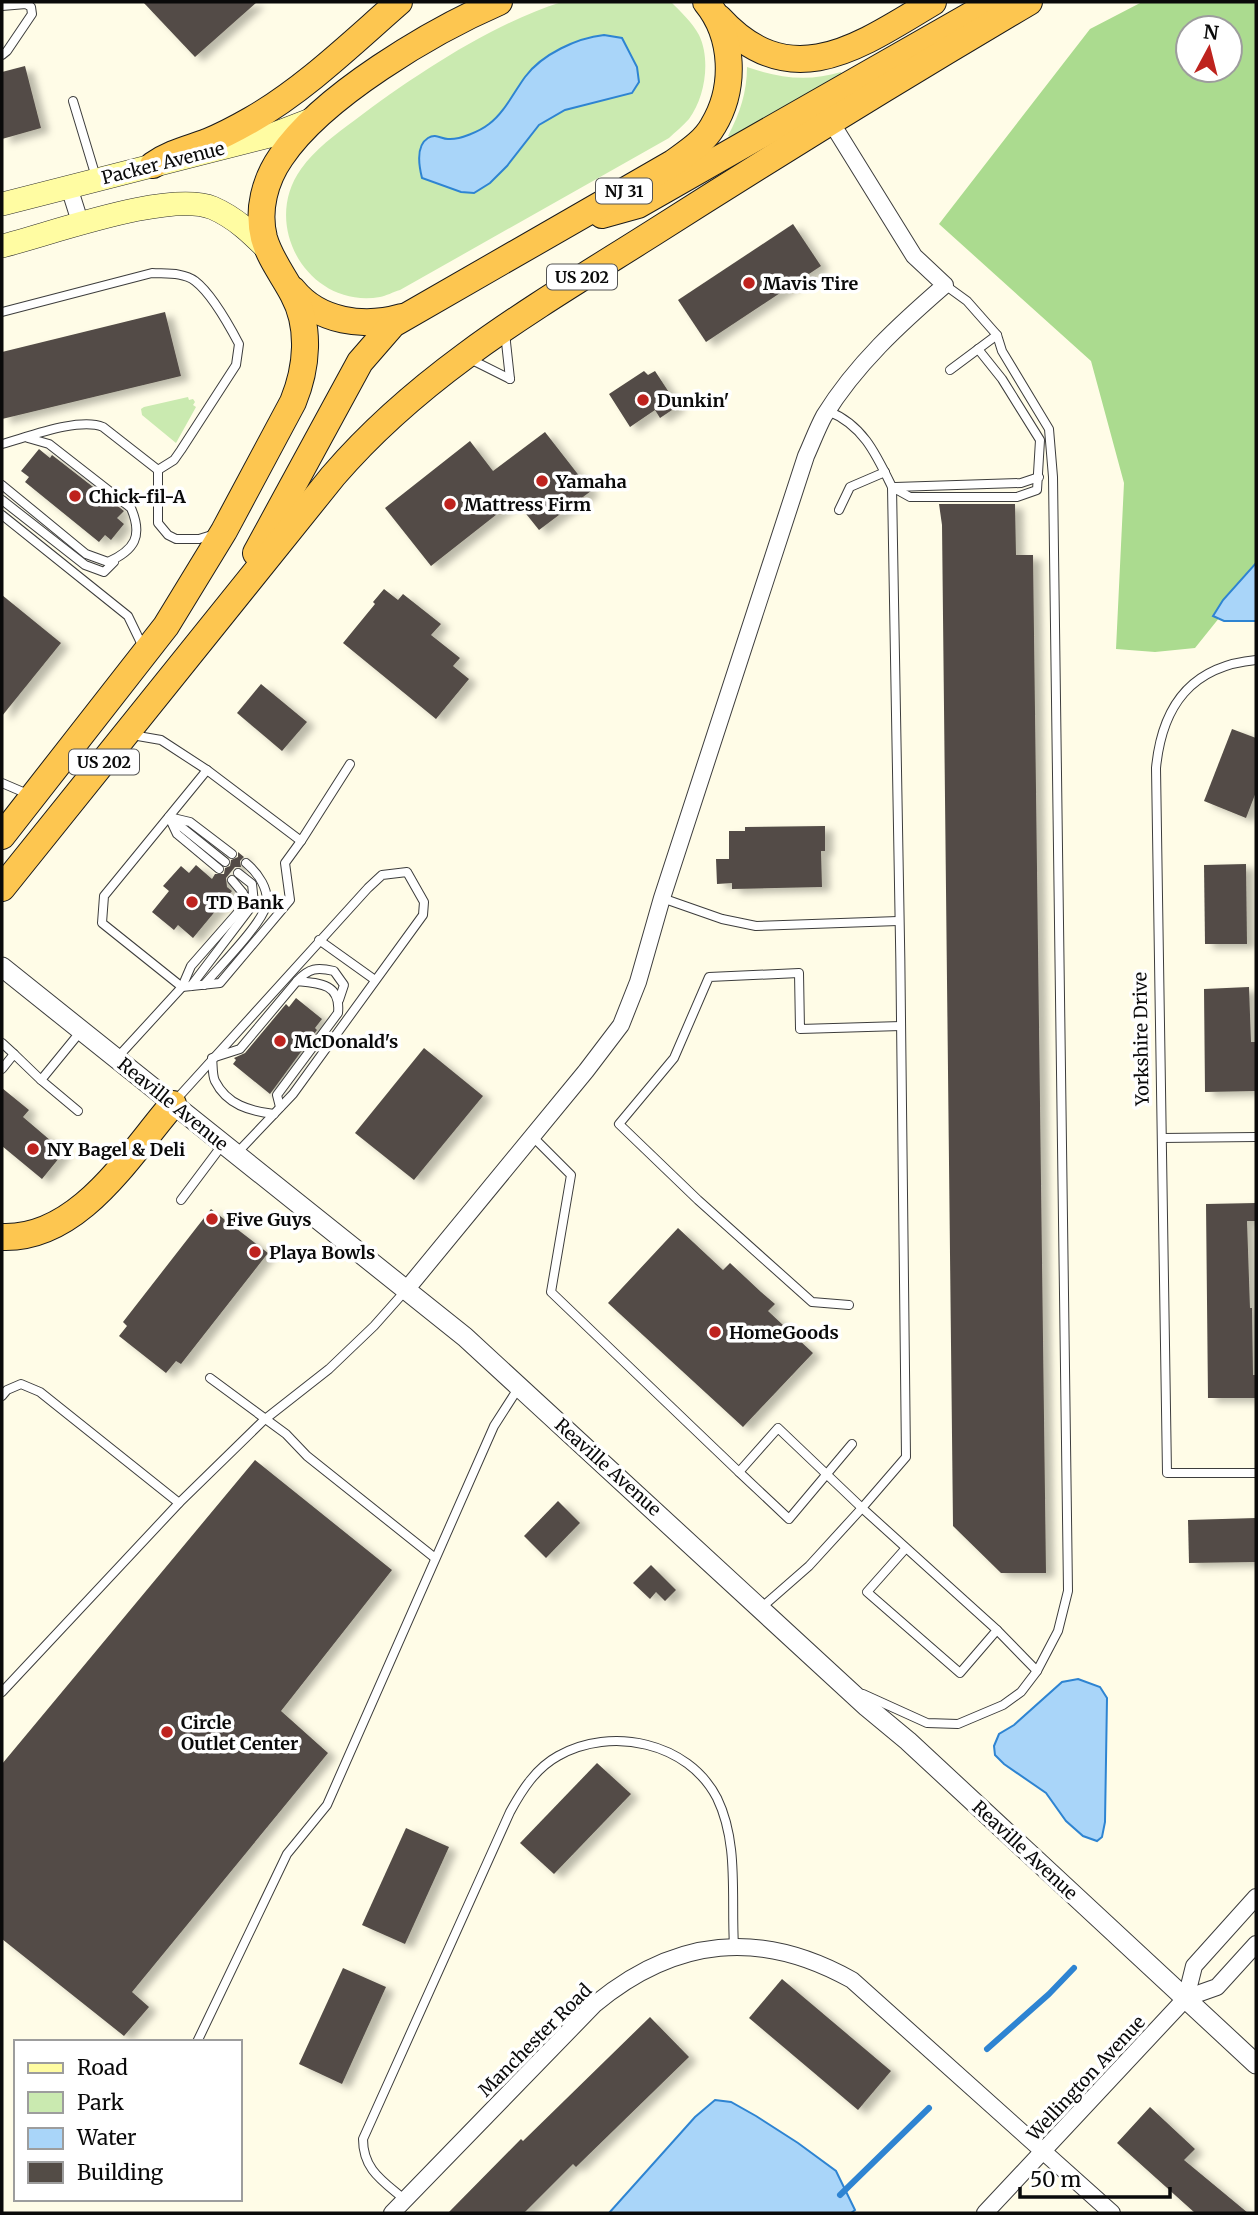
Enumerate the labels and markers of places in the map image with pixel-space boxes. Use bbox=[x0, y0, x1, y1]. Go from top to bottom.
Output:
place label: Mavis Tire bbox=[763, 272, 858, 295]
marker: Mavis Tire bbox=[741, 275, 757, 291]
place label: Dunkin' bbox=[657, 389, 729, 412]
marker: Dunkin' bbox=[635, 392, 651, 408]
place label: Yamaha bbox=[555, 470, 627, 493]
marker: Yamaha bbox=[534, 473, 550, 489]
place label: Chick-fil-A bbox=[89, 485, 186, 508]
marker: Chick-fil-A bbox=[67, 488, 83, 504]
place label: Mattress Firm bbox=[464, 493, 591, 516]
marker: Mattress Firm bbox=[442, 496, 458, 512]
place label: TD Bank bbox=[206, 891, 284, 914]
marker: TD Bank bbox=[184, 894, 200, 910]
place label: McDonald's bbox=[294, 1030, 398, 1053]
marker: McDonald's bbox=[272, 1033, 288, 1049]
place label: NY Bagel & Deli bbox=[47, 1138, 185, 1161]
marker: NY Bagel & Deli bbox=[25, 1141, 41, 1157]
place label: Five Guys bbox=[226, 1208, 312, 1231]
marker: Five Guys bbox=[204, 1211, 220, 1227]
place label: Playa Bowls bbox=[269, 1241, 375, 1264]
marker: Playa Bowls bbox=[247, 1244, 263, 1260]
place label: HomeGoods bbox=[729, 1321, 839, 1344]
marker: HomeGoods bbox=[707, 1324, 723, 1340]
place label: Circle Outlet Center bbox=[181, 1711, 298, 1755]
marker: Circle Outlet Center bbox=[159, 1724, 175, 1740]

